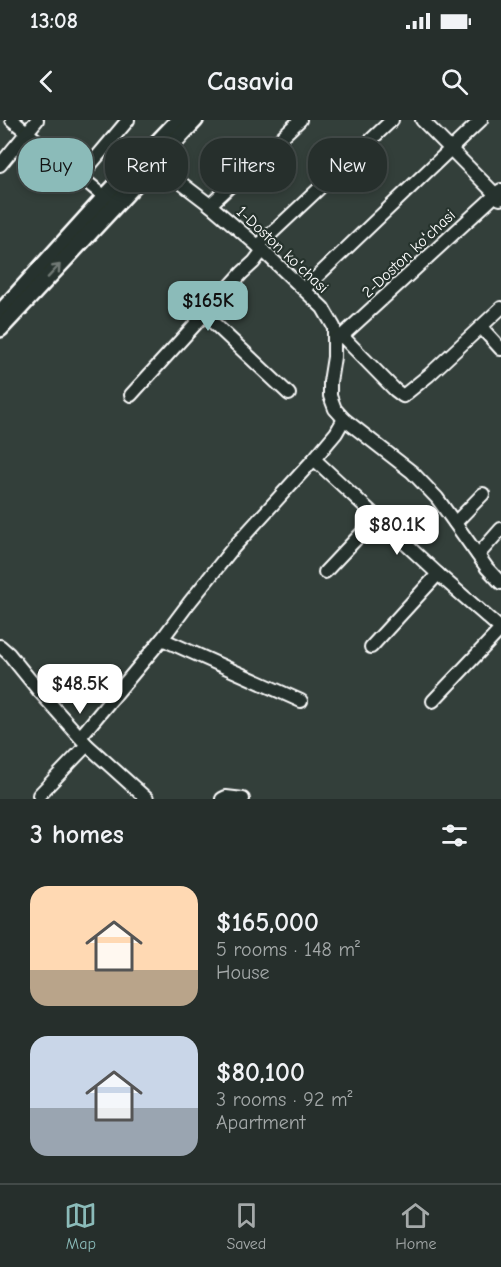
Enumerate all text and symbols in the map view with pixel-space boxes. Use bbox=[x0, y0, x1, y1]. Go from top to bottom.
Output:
text: 13:08 bbox=[30, 8, 78, 34]
icon: back bbox=[30, 65, 63, 98]
icon: search bbox=[438, 65, 471, 98]
text: Casavia bbox=[207, 66, 294, 97]
chip: Buy bbox=[18, 138, 93, 192]
chip: Rent bbox=[105, 138, 188, 192]
chip: Filters bbox=[200, 138, 296, 192]
chip: New bbox=[308, 138, 387, 192]
street label: 1-Doston koʻchasi bbox=[233, 203, 332, 297]
street label: 2-Doston koʻchasi bbox=[358, 206, 459, 302]
one-way arrow bbox=[47, 264, 61, 279]
pin: $165K bbox=[166, 281, 250, 332]
text: $165K bbox=[182, 289, 234, 312]
pin: $80.1K bbox=[348, 505, 446, 556]
text: $80.1K bbox=[369, 513, 425, 536]
pin: $48.5K bbox=[31, 664, 129, 715]
text: $48.5K bbox=[51, 672, 109, 695]
icon: filters bbox=[438, 819, 471, 852]
text: 3 homes bbox=[30, 820, 124, 850]
text: $165,000 bbox=[216, 908, 319, 938]
icon: home bbox=[78, 910, 150, 982]
text: 5 rooms · 148 m² bbox=[216, 938, 360, 961]
text: House bbox=[216, 961, 270, 984]
text: $80,100 bbox=[216, 1058, 305, 1088]
icon: home bbox=[78, 1060, 150, 1132]
text: 3 rooms · 92 m² bbox=[216, 1088, 353, 1111]
text: Apartment bbox=[216, 1111, 306, 1134]
tab: Map bbox=[64, 1199, 97, 1253]
tab: Saved bbox=[226, 1199, 266, 1253]
tab: Home bbox=[395, 1199, 437, 1253]

